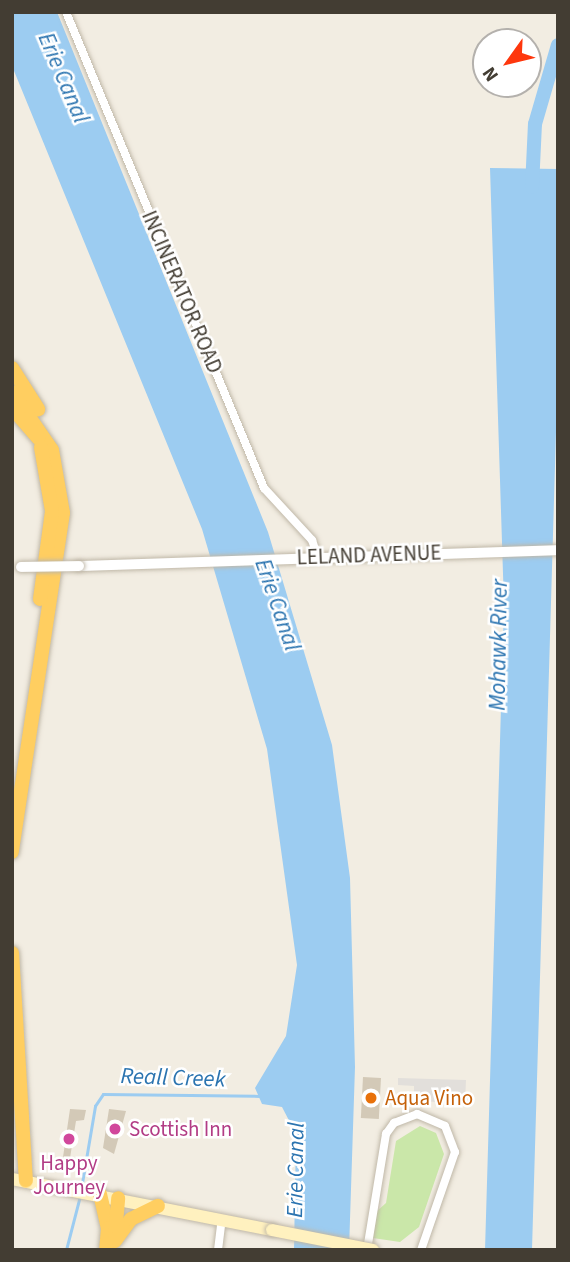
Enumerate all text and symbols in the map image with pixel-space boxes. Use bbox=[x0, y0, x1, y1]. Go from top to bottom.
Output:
north arrow bbox=[472, 28, 542, 98]
water label: Erie Canal bbox=[32, 29, 94, 127]
text: N bbox=[476, 61, 506, 87]
street label: INCINERATOR ROAD bbox=[136, 207, 228, 377]
street label: LELAND AVENUE bbox=[296, 540, 442, 570]
water label: Erie Canal bbox=[248, 555, 306, 655]
water label: Mohawk River bbox=[484, 579, 514, 711]
water label: Reall Creek bbox=[120, 1062, 226, 1094]
place label: Aqua Vino bbox=[385, 1085, 473, 1111]
marker: Aqua Vino bbox=[363, 1090, 379, 1106]
place label: Scottish Inn bbox=[129, 1116, 232, 1142]
marker: Scottish Inn bbox=[107, 1121, 123, 1137]
water label: Erie Canal bbox=[281, 1122, 311, 1218]
marker: Happy Journey bbox=[61, 1131, 77, 1147]
place label: Happy Journey bbox=[33, 1150, 105, 1200]

